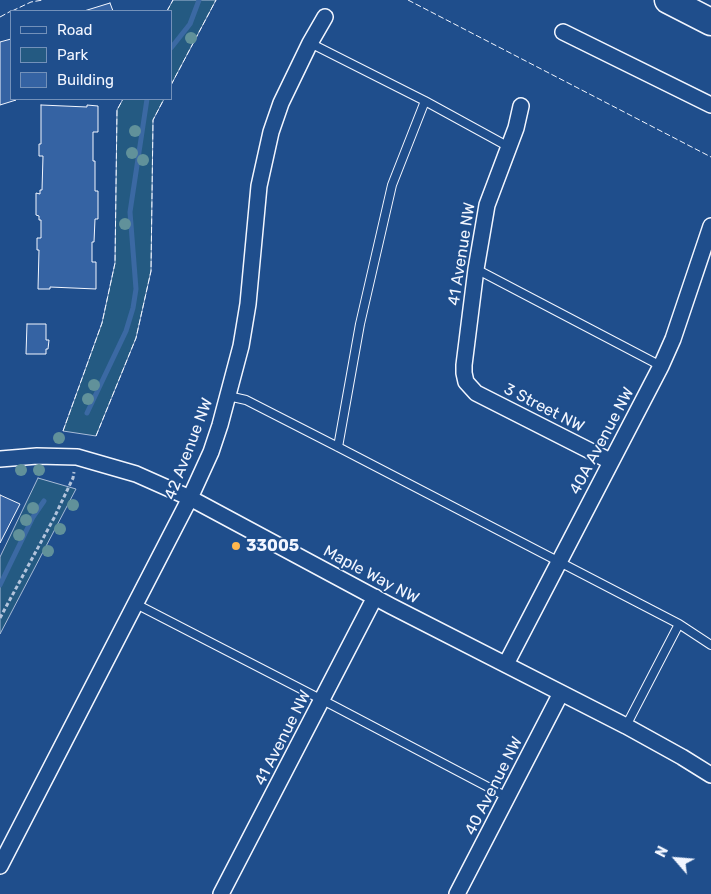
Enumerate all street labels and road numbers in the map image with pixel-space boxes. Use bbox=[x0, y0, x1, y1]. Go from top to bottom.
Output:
street label: 41 Avenue NW bbox=[444, 201, 480, 307]
street label: 3 Street NW bbox=[501, 380, 587, 436]
street label: 40A Avenue NW bbox=[566, 384, 638, 498]
street label: 42 Avenue NW bbox=[161, 396, 217, 502]
street label: Maple Way NW bbox=[320, 542, 422, 608]
street label: 41 Avenue NW bbox=[251, 687, 315, 789]
street label: 40 Avenue NW bbox=[461, 734, 527, 838]

